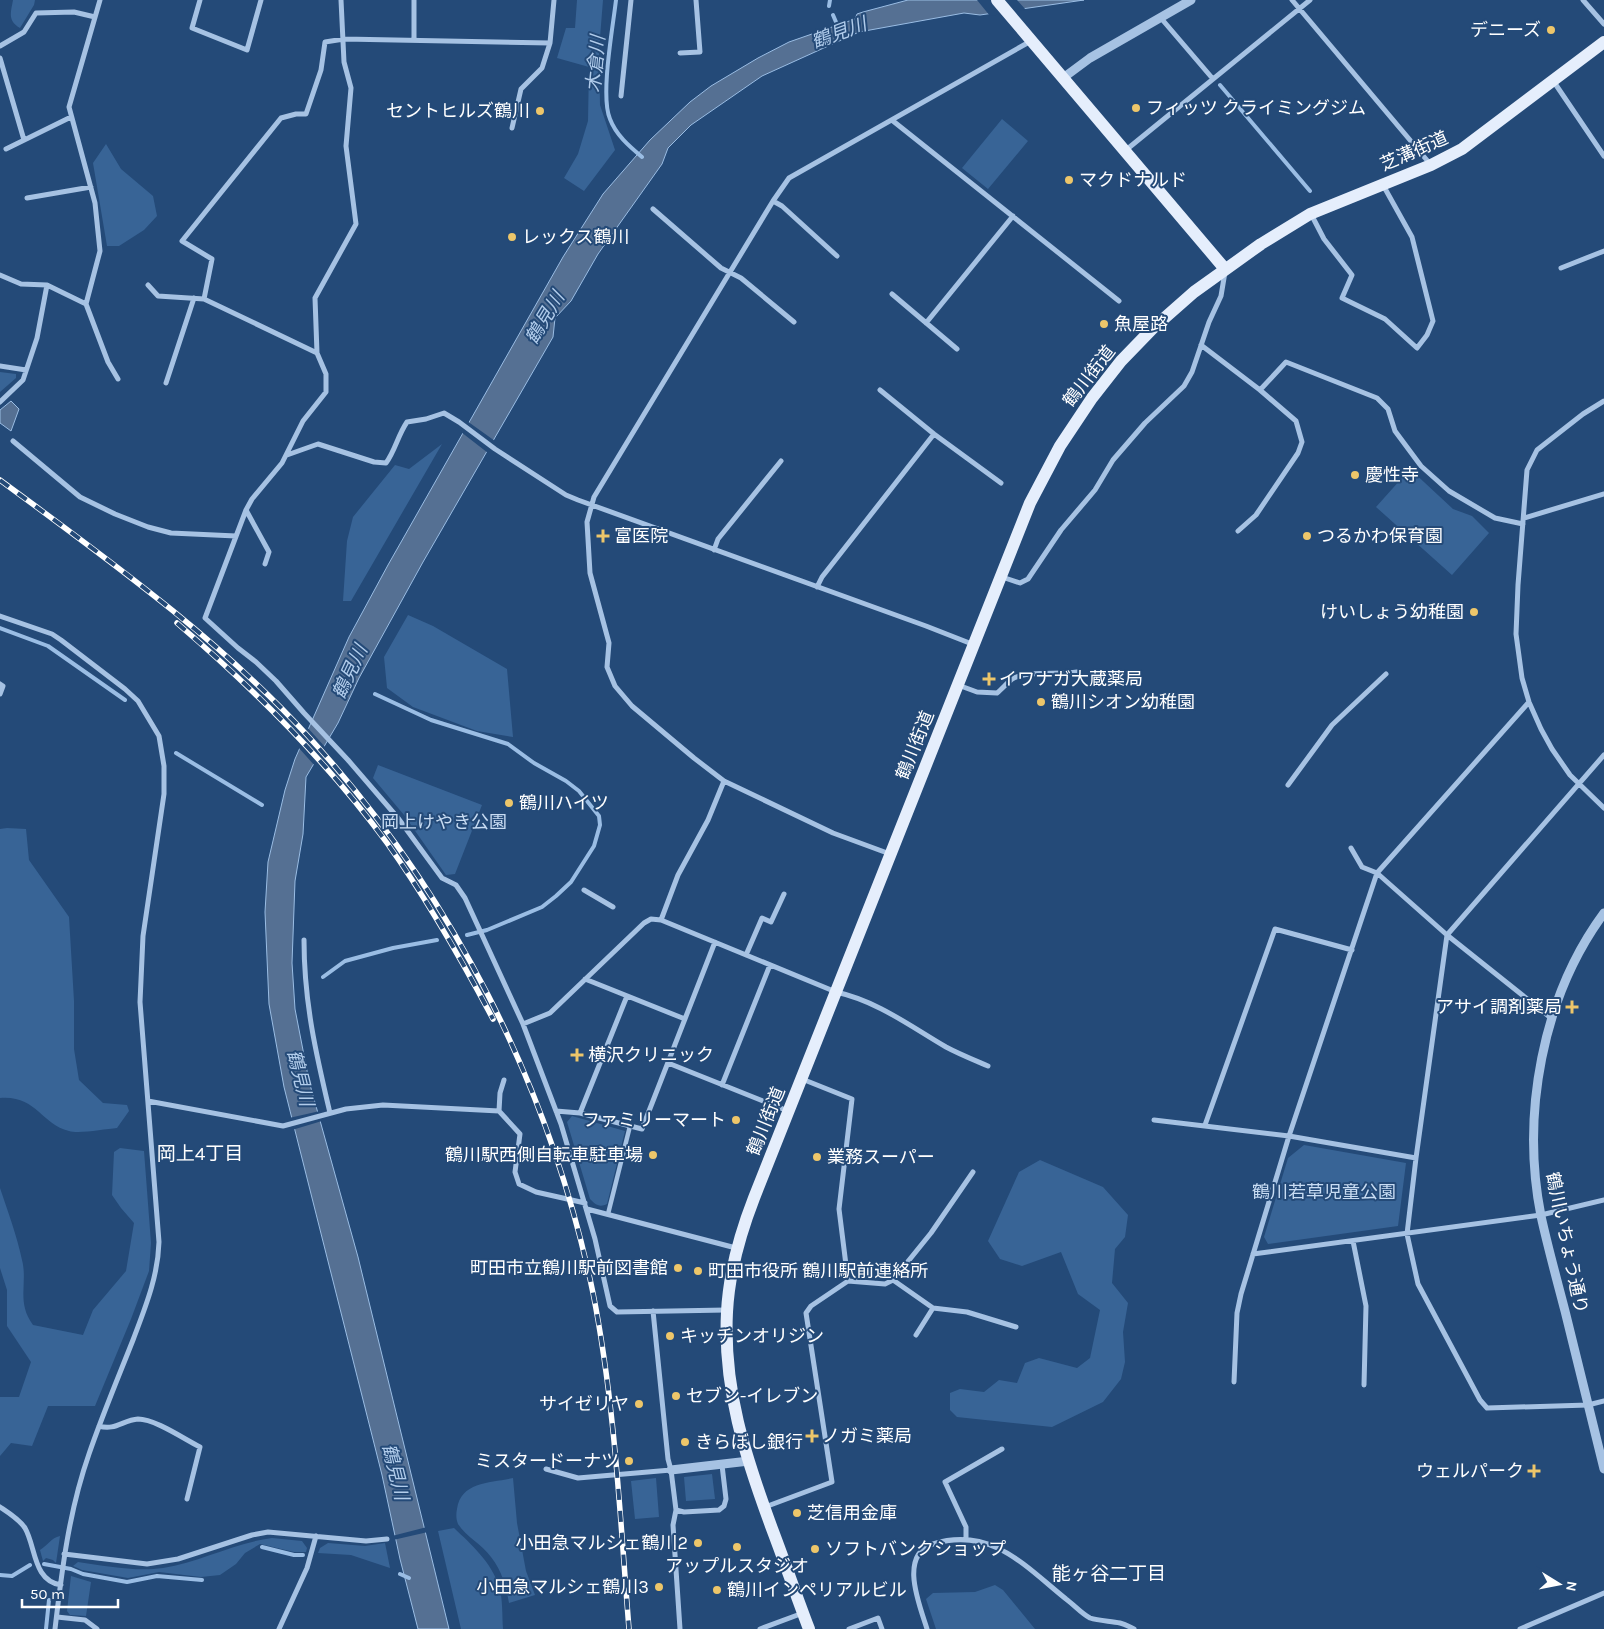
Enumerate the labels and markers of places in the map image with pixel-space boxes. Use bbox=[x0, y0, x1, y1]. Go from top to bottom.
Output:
place label: デニーズ bbox=[1470, 19, 1541, 41]
marker: デニーズ bbox=[1545, 24, 1557, 36]
place label: フィッツ クライミングジム bbox=[1146, 97, 1366, 119]
place label: セントヒルズ鶴川 bbox=[386, 100, 530, 122]
marker: フィッツ クライミングジム bbox=[1130, 102, 1142, 114]
marker: セントヒルズ鶴川 bbox=[534, 105, 546, 117]
place label: マクドナルド bbox=[1079, 169, 1187, 191]
marker: マクドナルド bbox=[1063, 174, 1075, 186]
place label: レックス鶴川 bbox=[522, 226, 629, 248]
marker: レックス鶴川 bbox=[506, 231, 518, 243]
place label: 魚屋路 bbox=[1114, 313, 1168, 335]
marker: 魚屋路 bbox=[1098, 318, 1110, 330]
place label: 慶性寺 bbox=[1365, 464, 1419, 486]
marker: 慶性寺 bbox=[1349, 469, 1361, 481]
place label: 富医院 bbox=[614, 525, 668, 547]
place label: つるかわ保育園 bbox=[1317, 525, 1443, 547]
marker: 富医院 bbox=[596, 529, 610, 543]
marker: つるかわ保育園 bbox=[1301, 530, 1313, 542]
place label: けいしょう幼稚園 bbox=[1320, 601, 1464, 623]
marker: けいしょう幼稚園 bbox=[1468, 606, 1480, 618]
place label: イワナガ大蔵薬局 bbox=[999, 668, 1143, 690]
marker: イワナガ大蔵薬局 bbox=[983, 673, 995, 685]
place label: 鶴川シオン幼稚園 bbox=[1051, 691, 1195, 713]
marker: 鶴川シオン幼稚園 bbox=[1035, 696, 1047, 708]
place label: 鶴川ハイツ bbox=[519, 792, 609, 814]
marker: 鶴川ハイツ bbox=[503, 797, 515, 809]
place label: アサイ調剤薬局 bbox=[1436, 996, 1562, 1018]
marker: アサイ調剤薬局 bbox=[1566, 1001, 1578, 1013]
place label: 横沢クリニック bbox=[588, 1044, 714, 1066]
marker: 横沢クリニック bbox=[570, 1048, 584, 1062]
place label: ファミリーマート bbox=[582, 1109, 726, 1131]
marker: ファミリーマート bbox=[730, 1114, 742, 1126]
place label: 鶴川駅西側自転車駐車場 bbox=[445, 1144, 643, 1166]
place label: 業務スーパー bbox=[827, 1146, 935, 1168]
marker: 鶴川駅西側自転車駐車場 bbox=[647, 1149, 659, 1161]
marker: 業務スーパー bbox=[811, 1151, 823, 1163]
place label: 町田市立鶴川駅前図書館 bbox=[470, 1257, 668, 1279]
place label: 町田市役所 鶴川駅前連絡所 bbox=[708, 1260, 928, 1282]
marker: 町田市立鶴川駅前図書館 bbox=[672, 1262, 684, 1274]
marker: 町田市役所 鶴川駅前連絡所 bbox=[692, 1265, 704, 1277]
place label: キッチンオリジン bbox=[680, 1325, 824, 1347]
marker: キッチンオリジン bbox=[664, 1330, 676, 1342]
place label: セブン-イレブン bbox=[686, 1385, 818, 1407]
marker: セブン-イレブン bbox=[670, 1390, 682, 1402]
place label: サイゼリヤ bbox=[539, 1393, 629, 1415]
marker: サイゼリヤ bbox=[633, 1398, 645, 1410]
place label: ノガミ薬局 bbox=[822, 1425, 912, 1447]
marker: ノガミ薬局 bbox=[806, 1430, 818, 1442]
place label: きらぼし銀行 bbox=[695, 1431, 803, 1453]
marker: きらぼし銀行 bbox=[679, 1436, 691, 1448]
place label: ミスタードーナツ bbox=[475, 1450, 619, 1472]
marker: ミスタードーナツ bbox=[623, 1455, 635, 1467]
place label: ウェルパーク bbox=[1416, 1460, 1524, 1482]
marker: ウェルパーク bbox=[1528, 1465, 1540, 1477]
place label: 芝信用金庫 bbox=[807, 1502, 897, 1524]
marker: 芝信用金庫 bbox=[791, 1507, 803, 1519]
place label: 小田急マルシェ鶴川2 bbox=[516, 1532, 688, 1554]
marker: 小田急マルシェ鶴川2 bbox=[692, 1537, 704, 1549]
place label: ソフトバンクショップ bbox=[825, 1538, 1006, 1560]
marker: アップルスタジオ bbox=[731, 1541, 743, 1553]
marker: ソフトバンクショップ bbox=[809, 1543, 821, 1555]
place label: アップルスタジオ bbox=[665, 1555, 809, 1577]
place label: 小田急マルシェ鶴川3 bbox=[476, 1576, 649, 1598]
place label: 鶴川インペリアルビル bbox=[727, 1579, 907, 1601]
marker: 小田急マルシェ鶴川3 bbox=[653, 1581, 665, 1593]
marker: 鶴川インペリアルビル bbox=[711, 1584, 723, 1596]

